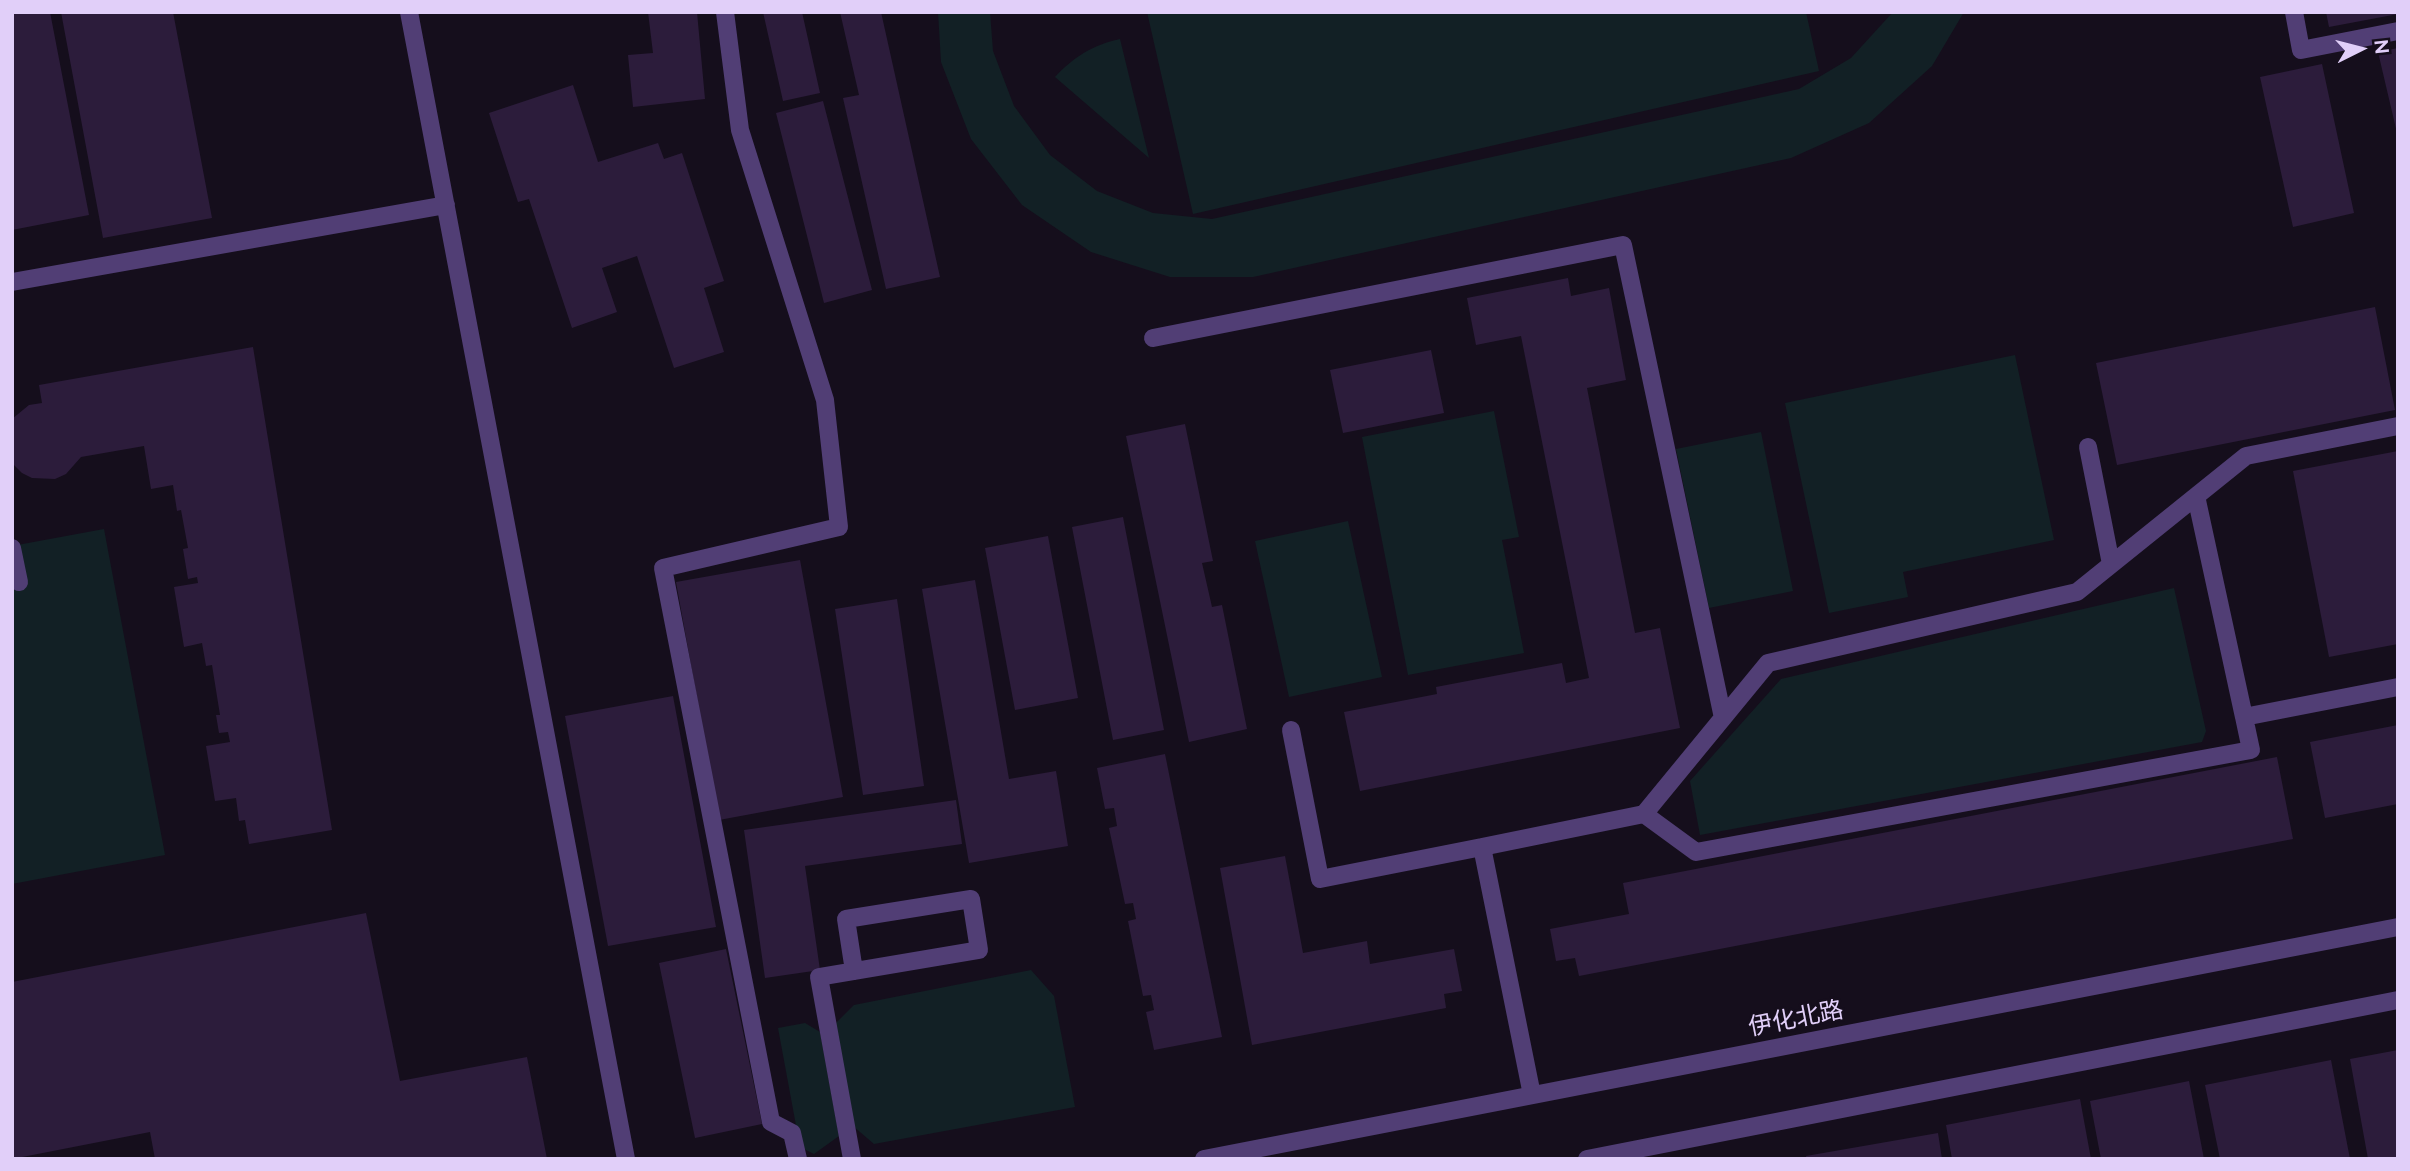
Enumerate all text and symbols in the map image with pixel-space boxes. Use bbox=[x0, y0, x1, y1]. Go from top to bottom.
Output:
north arrow bbox=[2326, 14, 2396, 84]
text: N bbox=[2370, 38, 2394, 55]
street label: 伊化北路 bbox=[1746, 996, 1846, 1042]

